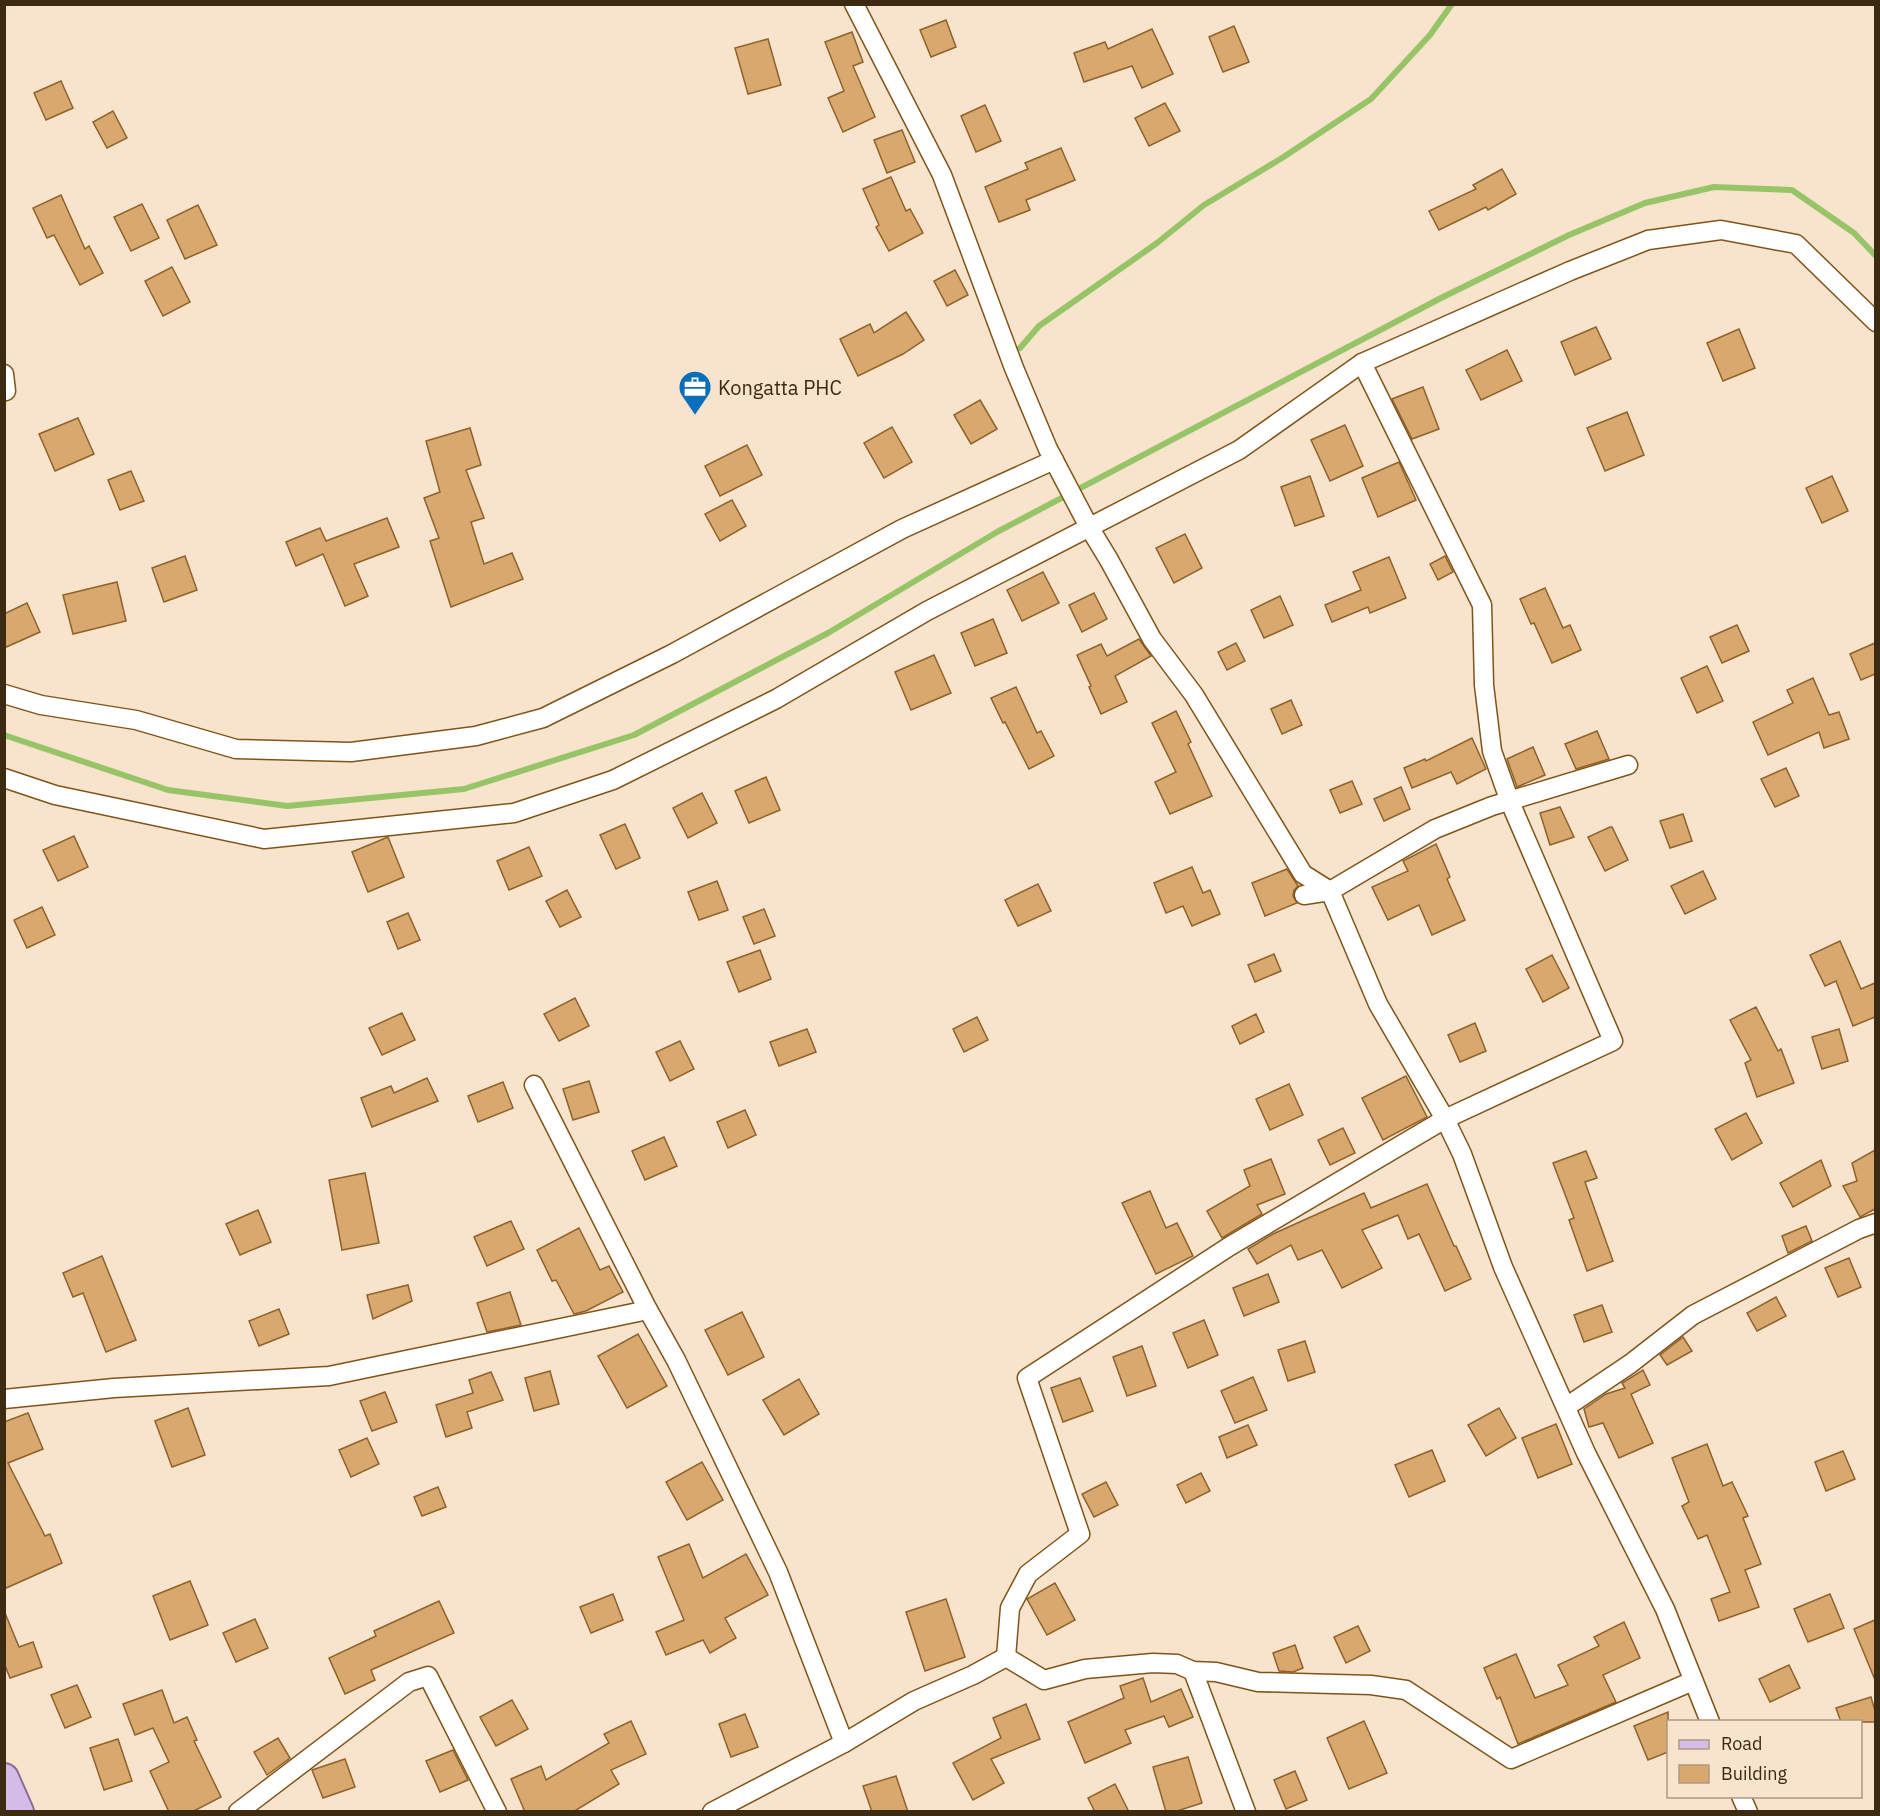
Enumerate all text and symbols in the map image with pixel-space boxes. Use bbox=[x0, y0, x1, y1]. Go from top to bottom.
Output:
office icon: Kongatta PHC bbox=[677, 369, 713, 416]
place label: Kongatta PHC bbox=[718, 374, 842, 401]
legend bbox=[1667, 1720, 1862, 1798]
text: Road bbox=[1721, 1732, 1762, 1755]
text: Building bbox=[1721, 1762, 1788, 1785]

